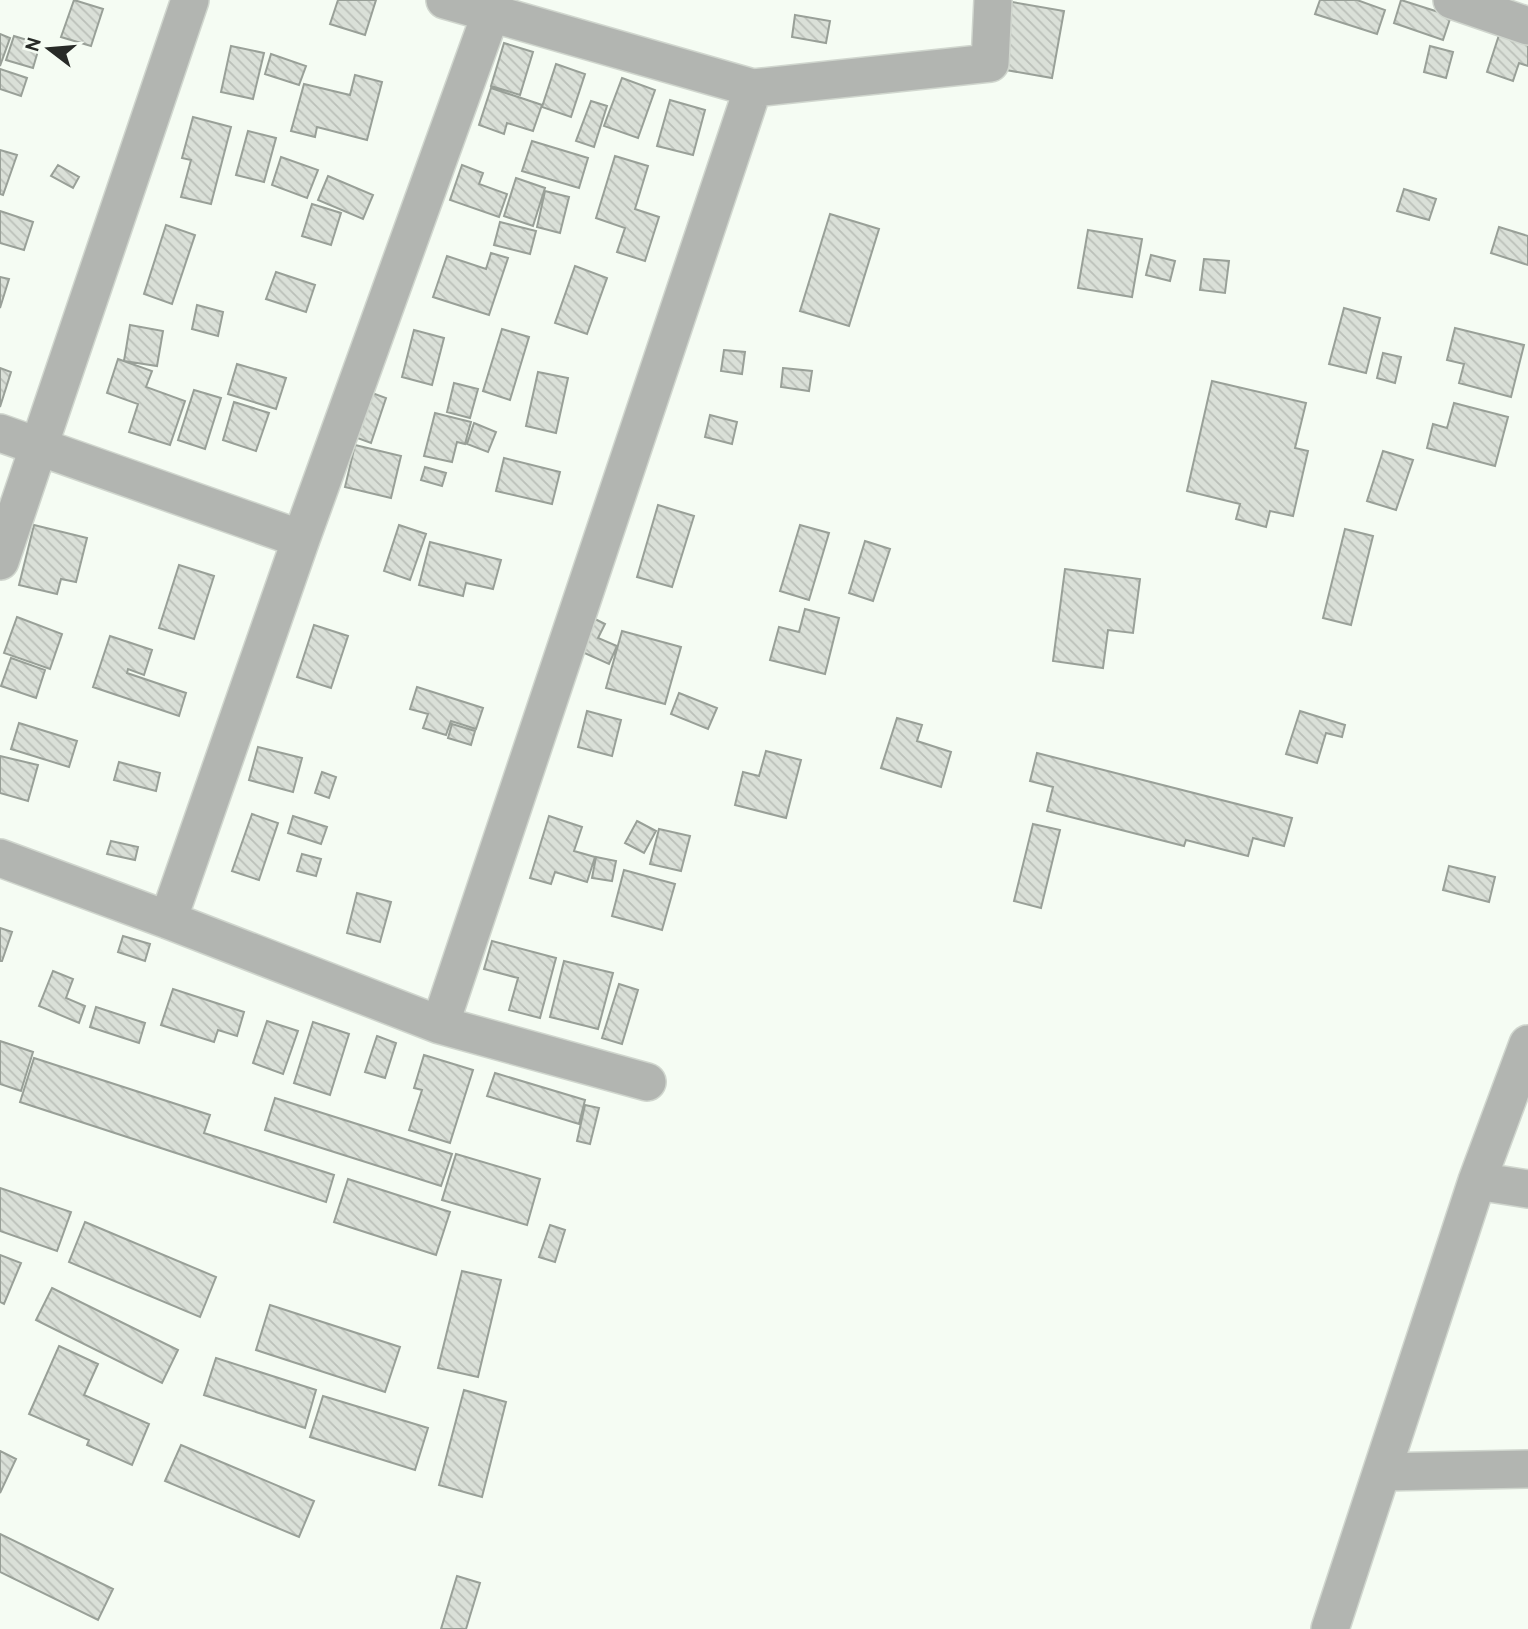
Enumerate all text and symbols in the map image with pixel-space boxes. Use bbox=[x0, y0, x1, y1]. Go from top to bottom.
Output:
north arrow bbox=[14, 14, 84, 84]
text: N bbox=[21, 35, 48, 55]

